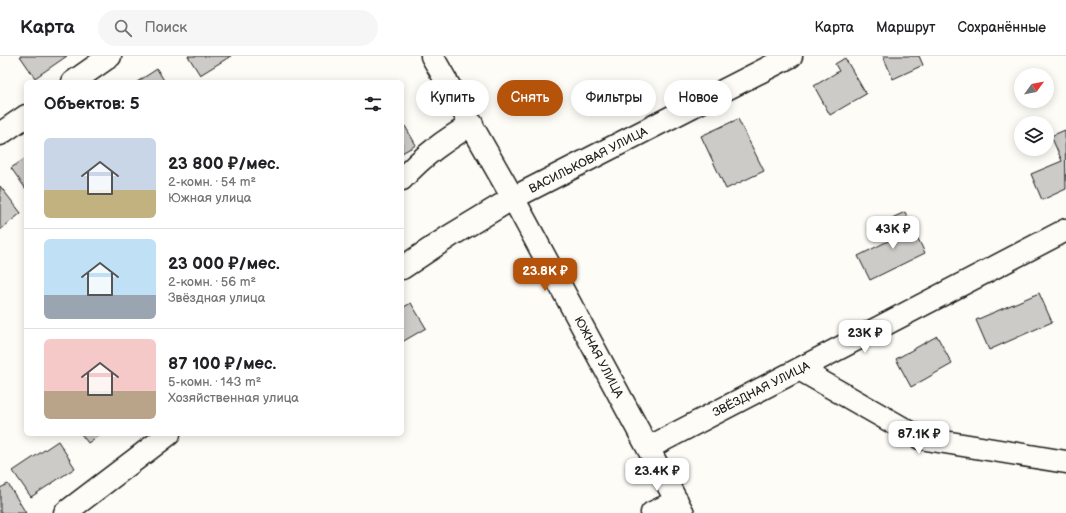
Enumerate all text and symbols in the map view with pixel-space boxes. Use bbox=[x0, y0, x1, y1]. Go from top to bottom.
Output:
search box bbox=[98, 10, 378, 46]
text: Карта bbox=[20, 16, 74, 39]
icon: search bbox=[112, 17, 134, 39]
text: Поиск bbox=[144, 18, 187, 37]
text: Карта bbox=[815, 19, 854, 36]
text: Маршрут bbox=[876, 19, 936, 36]
text: Сохранённые bbox=[958, 19, 1046, 36]
north arrow bbox=[1014, 68, 1054, 108]
map controls bbox=[1014, 68, 1054, 156]
chip: Купить bbox=[416, 80, 489, 116]
chip: Снять bbox=[497, 80, 563, 116]
chip: Фильтры bbox=[571, 80, 656, 116]
chip: Новое bbox=[664, 80, 732, 116]
icon: filters bbox=[362, 93, 384, 115]
text: Объектов: 5 bbox=[44, 94, 140, 114]
button: layers bbox=[1014, 116, 1054, 156]
street label: ВАСИЛЬКОВАЯ УЛИЦА bbox=[526, 124, 651, 197]
icon: home bbox=[76, 154, 124, 202]
text: 23 800 ₽/мес. bbox=[168, 154, 279, 174]
text: 2-комн. · 54 m² bbox=[168, 174, 256, 190]
text: Южная улица bbox=[168, 190, 252, 206]
pin: 43K ₽ bbox=[865, 216, 921, 250]
text: 43K ₽ bbox=[875, 221, 911, 237]
text: 23 000 ₽/мес. bbox=[168, 254, 280, 274]
icon: home bbox=[76, 255, 124, 303]
pin: 23.8K ₽ bbox=[508, 258, 582, 292]
text: 23.8K ₽ bbox=[522, 263, 568, 279]
text: 2-комн. · 56 m² bbox=[168, 274, 256, 290]
text: Звёздная улица bbox=[168, 290, 265, 306]
street label: ЮЖНАЯ УЛИЦА bbox=[571, 314, 627, 401]
pin: 23K ₽ bbox=[837, 320, 893, 354]
text: 23K ₽ bbox=[848, 325, 882, 341]
text: 87 100 ₽/мес. bbox=[168, 354, 276, 374]
icon: home bbox=[76, 355, 124, 403]
street label: ЗВЁЗДНАЯ УЛИЦА bbox=[710, 357, 813, 420]
text: 5-комн. · 143 m² bbox=[168, 374, 261, 390]
text: Хозяйственная улица bbox=[168, 390, 299, 406]
pin: 87.1K ₽ bbox=[882, 421, 956, 455]
text: 87.1K ₽ bbox=[897, 426, 941, 442]
pin: 23.4K ₽ bbox=[620, 458, 694, 492]
text: 23.4K ₽ bbox=[634, 463, 680, 479]

